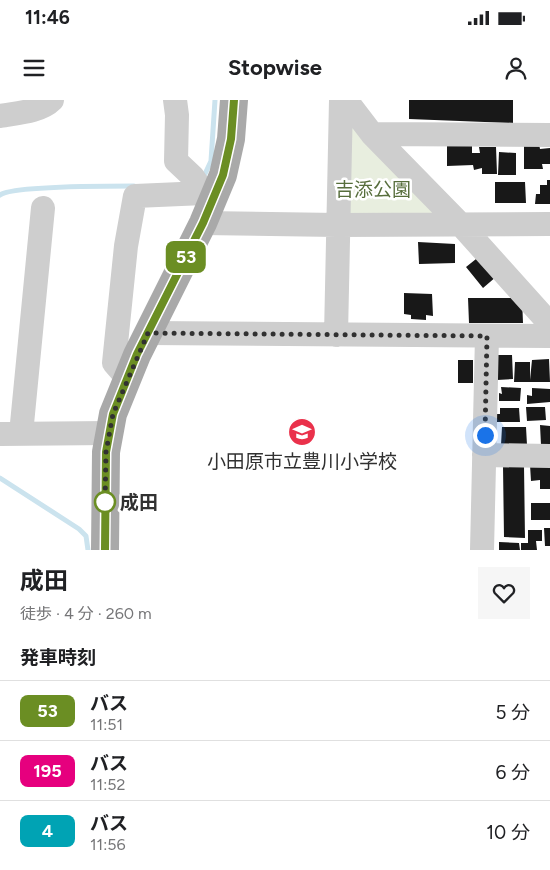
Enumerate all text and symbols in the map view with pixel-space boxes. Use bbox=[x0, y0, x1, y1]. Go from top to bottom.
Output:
text: 11:46 bbox=[25, 6, 70, 29]
icon: menu bbox=[20, 54, 48, 82]
text: Stopwise bbox=[228, 54, 322, 81]
icon: person bbox=[502, 54, 530, 82]
park label: 吉添公園 bbox=[335, 178, 411, 201]
line badge: 53 bbox=[164, 241, 208, 273]
text: 53 bbox=[176, 246, 196, 268]
school or university icon: 小田原市立豊川小学校 bbox=[287, 417, 317, 447]
your location bbox=[473, 423, 498, 448]
place label: 小田原市立豊川小学校 bbox=[207, 450, 397, 473]
marker: 成田 bbox=[94, 491, 116, 513]
place label: 成田 bbox=[120, 491, 158, 514]
text: 成田 bbox=[20, 566, 68, 595]
button: heart bbox=[478, 567, 530, 619]
text: 徒歩 · 4 分 · 260 m bbox=[20, 604, 152, 623]
text: 発車時刻 bbox=[20, 646, 96, 669]
text: バス bbox=[90, 692, 128, 715]
text: 53 bbox=[37, 700, 58, 722]
text: 5 分 bbox=[495, 701, 530, 724]
text: 11:51 bbox=[90, 715, 123, 734]
text: バス bbox=[90, 752, 128, 775]
text: 195 bbox=[33, 760, 62, 782]
text: 6 分 bbox=[496, 761, 530, 784]
text: 11:52 bbox=[90, 775, 125, 794]
text: バス bbox=[90, 812, 128, 835]
text: 4 bbox=[42, 820, 53, 842]
text: 10 分 bbox=[486, 821, 530, 844]
text: 11:56 bbox=[90, 835, 126, 854]

